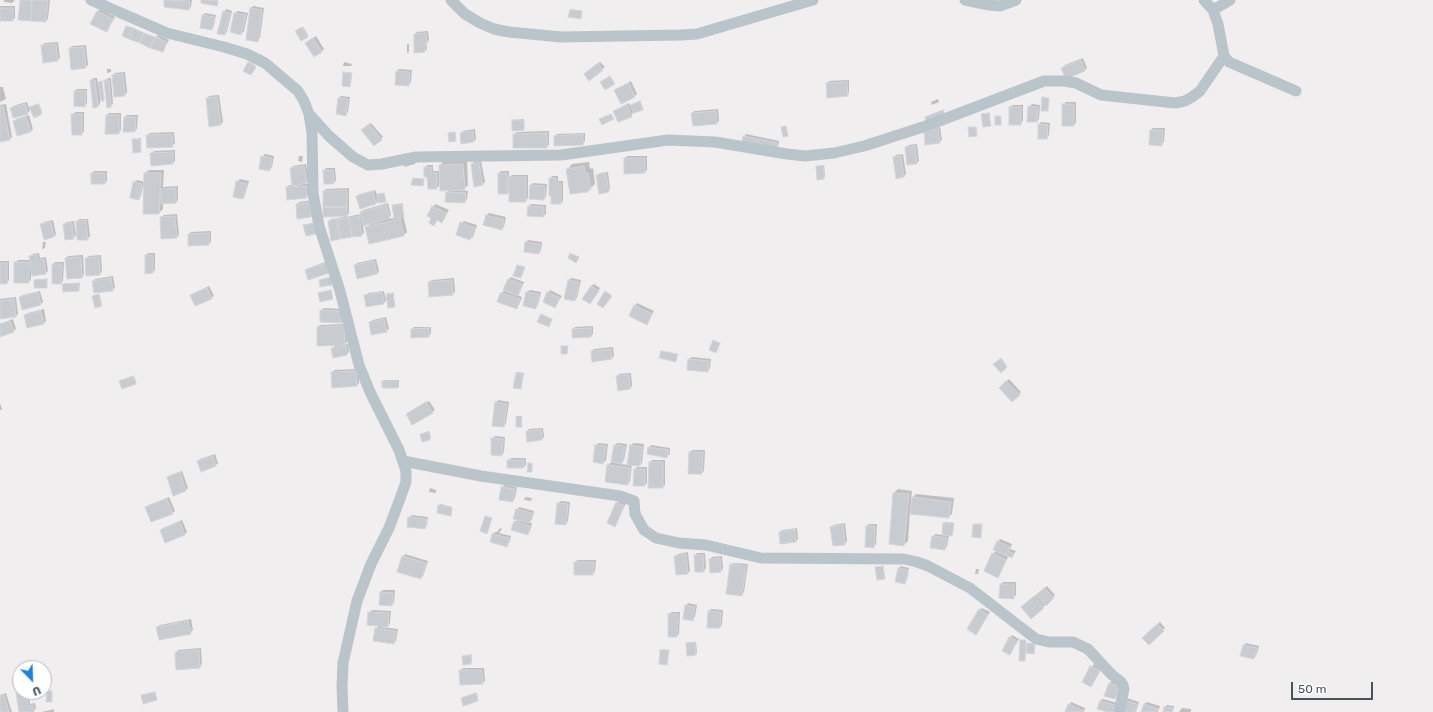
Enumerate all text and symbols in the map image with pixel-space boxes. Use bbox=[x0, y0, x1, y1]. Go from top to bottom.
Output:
north arrow bbox=[12, 660, 52, 700]
scale bar bbox=[1293, 674, 1375, 700]
text: 50 m bbox=[1298, 682, 1326, 696]
text: U bbox=[30, 683, 43, 698]

